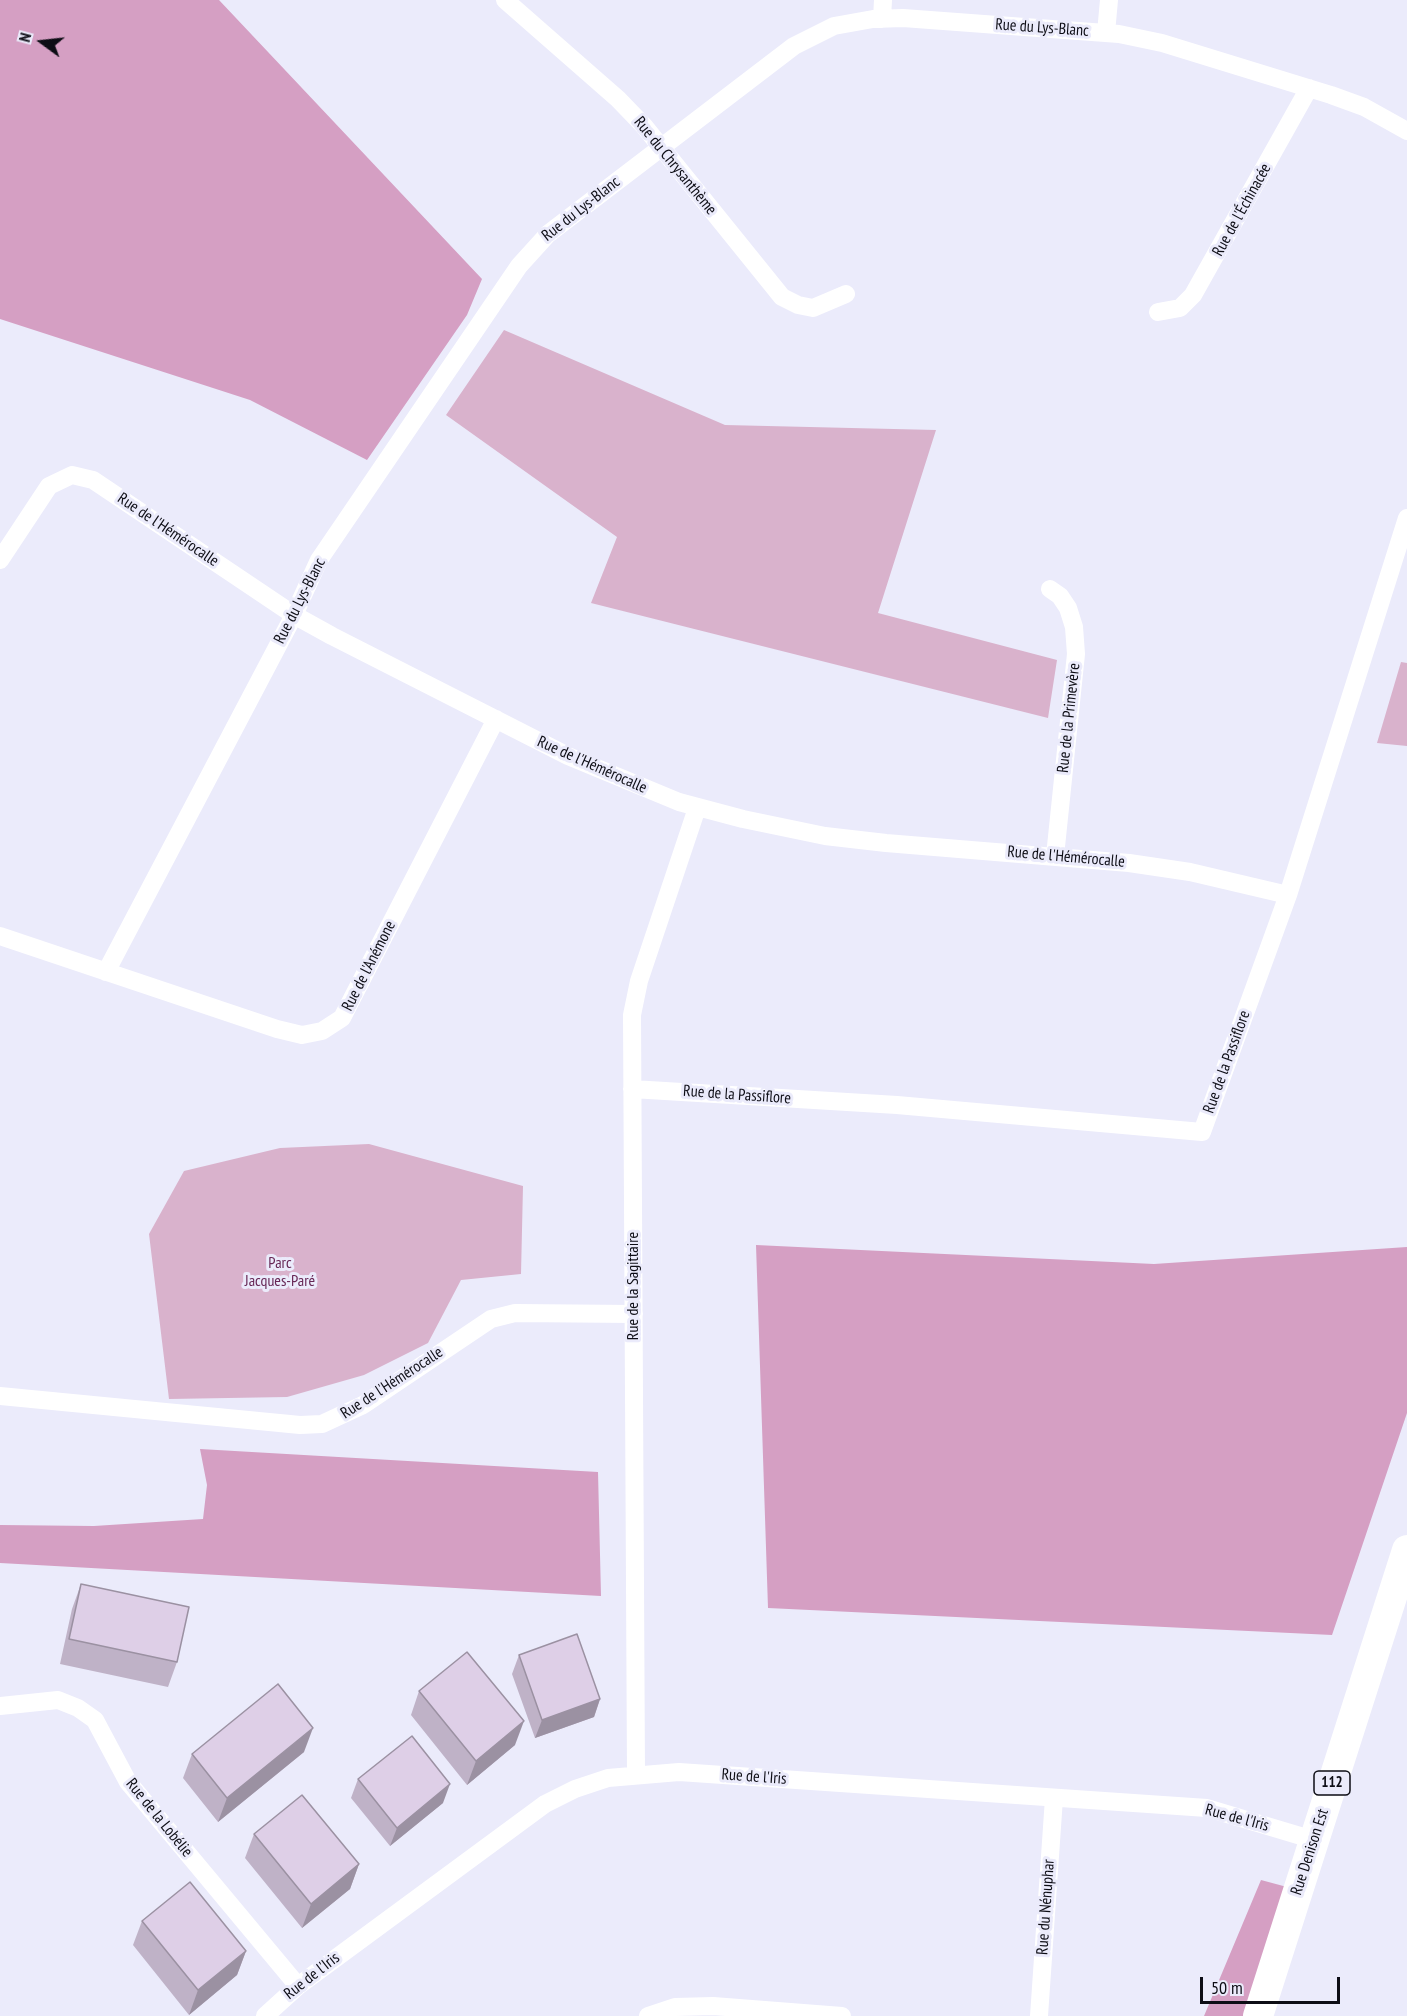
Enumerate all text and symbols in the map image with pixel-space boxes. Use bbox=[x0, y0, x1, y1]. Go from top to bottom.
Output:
north arrow bbox=[12, 12, 72, 72]
street label: Rue du Lys-Blanc bbox=[995, 15, 1089, 41]
text: N bbox=[14, 31, 35, 44]
street label: Rue du Chrysanthème bbox=[630, 113, 720, 219]
street label: Rue de l'Échinacée bbox=[1209, 160, 1275, 260]
street label: Rue du Lys-Blanc bbox=[538, 173, 624, 245]
street label: Rue de l'Hémérocalle bbox=[114, 489, 222, 571]
street label: Rue du Lys-Blanc bbox=[270, 555, 330, 647]
street label: Rue de la Primevère bbox=[1054, 662, 1084, 774]
street label: Rue de l'Hémérocalle bbox=[534, 732, 650, 798]
street label: Rue de l'Hémérocalle bbox=[1006, 842, 1126, 872]
street label: Rue de l'Anémone bbox=[338, 918, 400, 1014]
street label: Rue de la Passiflore bbox=[1200, 1008, 1254, 1116]
street label: Rue de la Passiflore bbox=[682, 1082, 792, 1108]
street label: Rue de la Sagittaire bbox=[623, 1232, 643, 1340]
park label: Parc Jacques-Paré bbox=[245, 1253, 315, 1291]
street label: Rue de l'Hémérocalle bbox=[337, 1343, 447, 1423]
street label: Rue de l'Iris bbox=[721, 1765, 787, 1789]
road number: 112 bbox=[1314, 1771, 1350, 1795]
street label: Rue de la Lobélie bbox=[122, 1775, 196, 1861]
street label: Rue de l'Iris bbox=[1203, 1800, 1271, 1836]
street label: Rue Denison Est bbox=[1287, 1806, 1333, 1898]
street label: Rue du Nénuphar bbox=[1033, 1859, 1059, 1955]
street label: Rue de l'Iris bbox=[280, 1948, 344, 2004]
scale bar bbox=[1203, 1965, 1342, 2003]
text: 50 m bbox=[1211, 1976, 1243, 1999]

